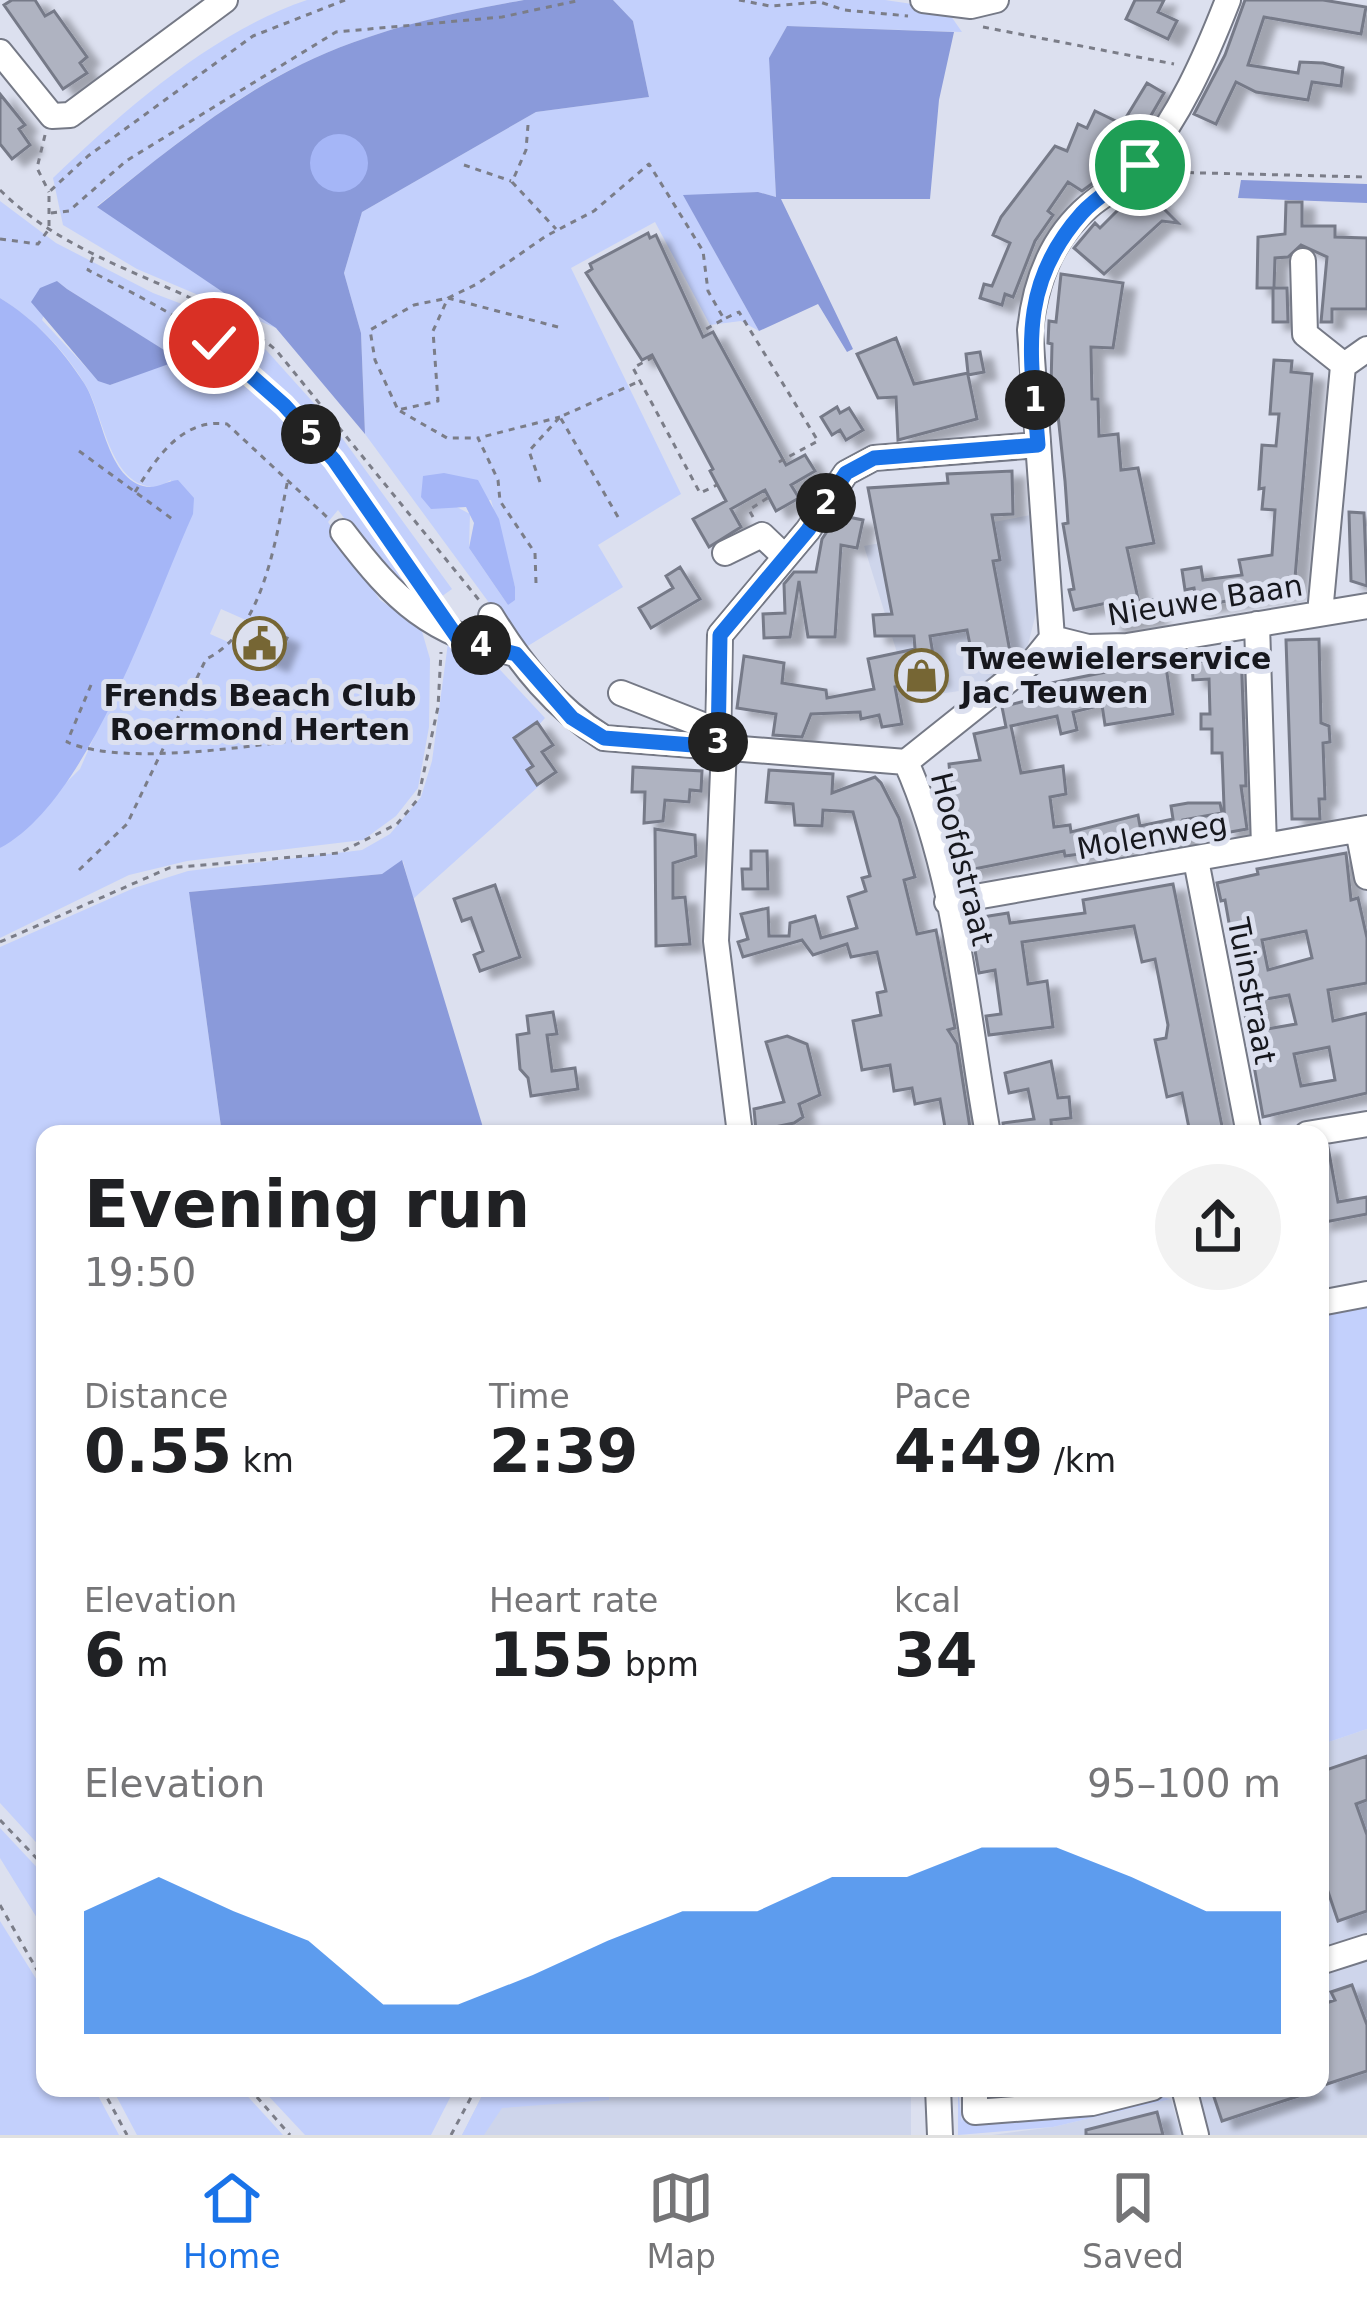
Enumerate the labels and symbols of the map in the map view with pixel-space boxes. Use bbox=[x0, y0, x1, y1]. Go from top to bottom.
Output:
pin bbox=[1089, 114, 1191, 216]
pin bbox=[163, 292, 265, 394]
pin: 1 bbox=[1005, 370, 1065, 430]
pin: 5 bbox=[281, 404, 341, 464]
pin: 2 bbox=[796, 473, 856, 533]
street label: Nieuwe Baan bbox=[1105, 567, 1305, 633]
public building icon: Frends Beach Club Roermond Herten bbox=[232, 615, 288, 671]
pin: 4 bbox=[451, 615, 511, 675]
place label: Tweewielerservice Jac Teuwen bbox=[959, 641, 1271, 710]
shop icon: Tweewielerservice Jac Teuwen bbox=[894, 647, 950, 703]
place label: Frends Beach Club Roermond Herten bbox=[103, 678, 417, 747]
pin: 3 bbox=[688, 712, 748, 772]
street label: Hoofdstraat bbox=[924, 769, 1000, 949]
street label: Molenweg bbox=[1074, 806, 1230, 866]
street label: Tuinstraat bbox=[1220, 914, 1283, 1067]

